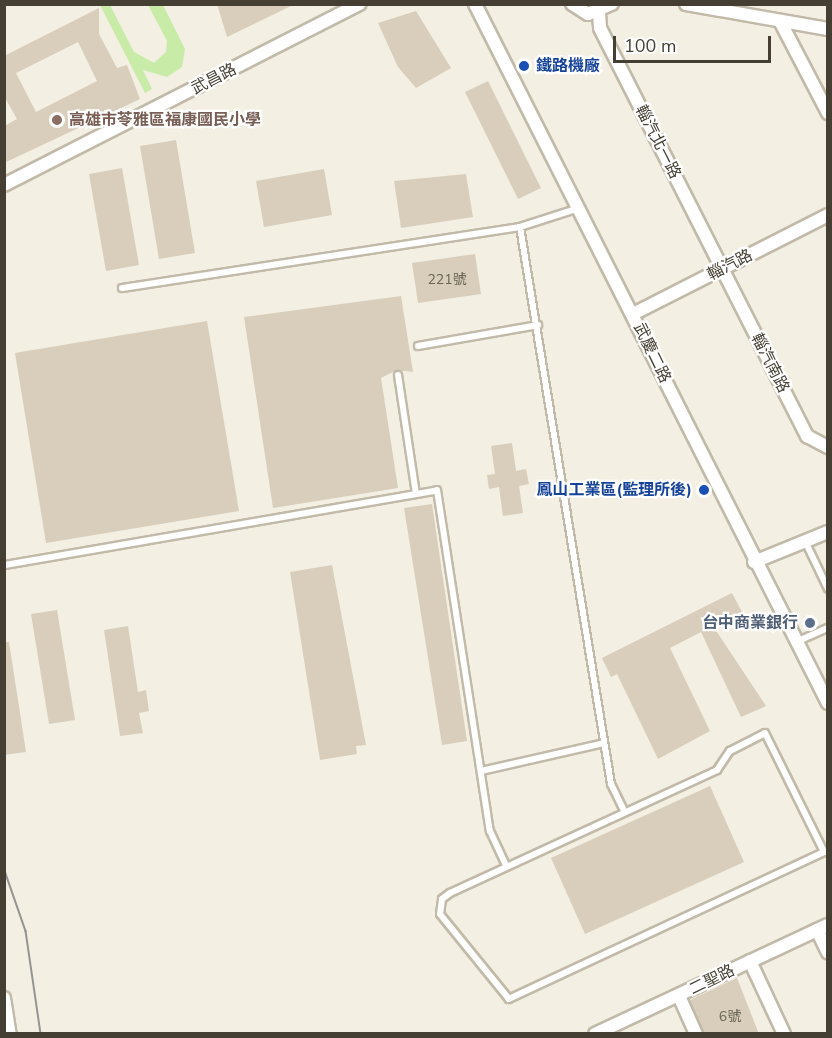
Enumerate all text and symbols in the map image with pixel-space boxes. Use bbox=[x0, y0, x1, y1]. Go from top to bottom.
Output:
scale bar bbox=[616, 24, 774, 62]
text: 100 m bbox=[624, 34, 676, 58]
place label: 鐵路機廠 bbox=[536, 56, 600, 76]
marker: 鐵路機廠 bbox=[517, 59, 531, 73]
street label: 武昌路 bbox=[188, 60, 240, 98]
street label: 輜汽北一路 bbox=[631, 102, 685, 182]
place label: 高雄市苓雅區福康國民小學 bbox=[69, 110, 261, 130]
marker: 高雄市苓雅區福康國民小學 bbox=[50, 113, 64, 127]
street label: 輜汽路 bbox=[704, 246, 756, 284]
house number: 221號 bbox=[427, 272, 467, 288]
street label: 武慶二路 bbox=[629, 320, 675, 386]
street label: 輜汽南路 bbox=[747, 330, 793, 396]
place label: 鳳山工業區(監理所後) bbox=[537, 480, 692, 500]
marker: 鳳山工業區(監理所後) bbox=[697, 483, 711, 497]
place label: 台中商業銀行 bbox=[702, 613, 798, 633]
marker: 台中商業銀行 bbox=[803, 616, 817, 630]
street label: 二聖路 bbox=[686, 961, 738, 999]
house number: 6號 bbox=[719, 1009, 741, 1025]

